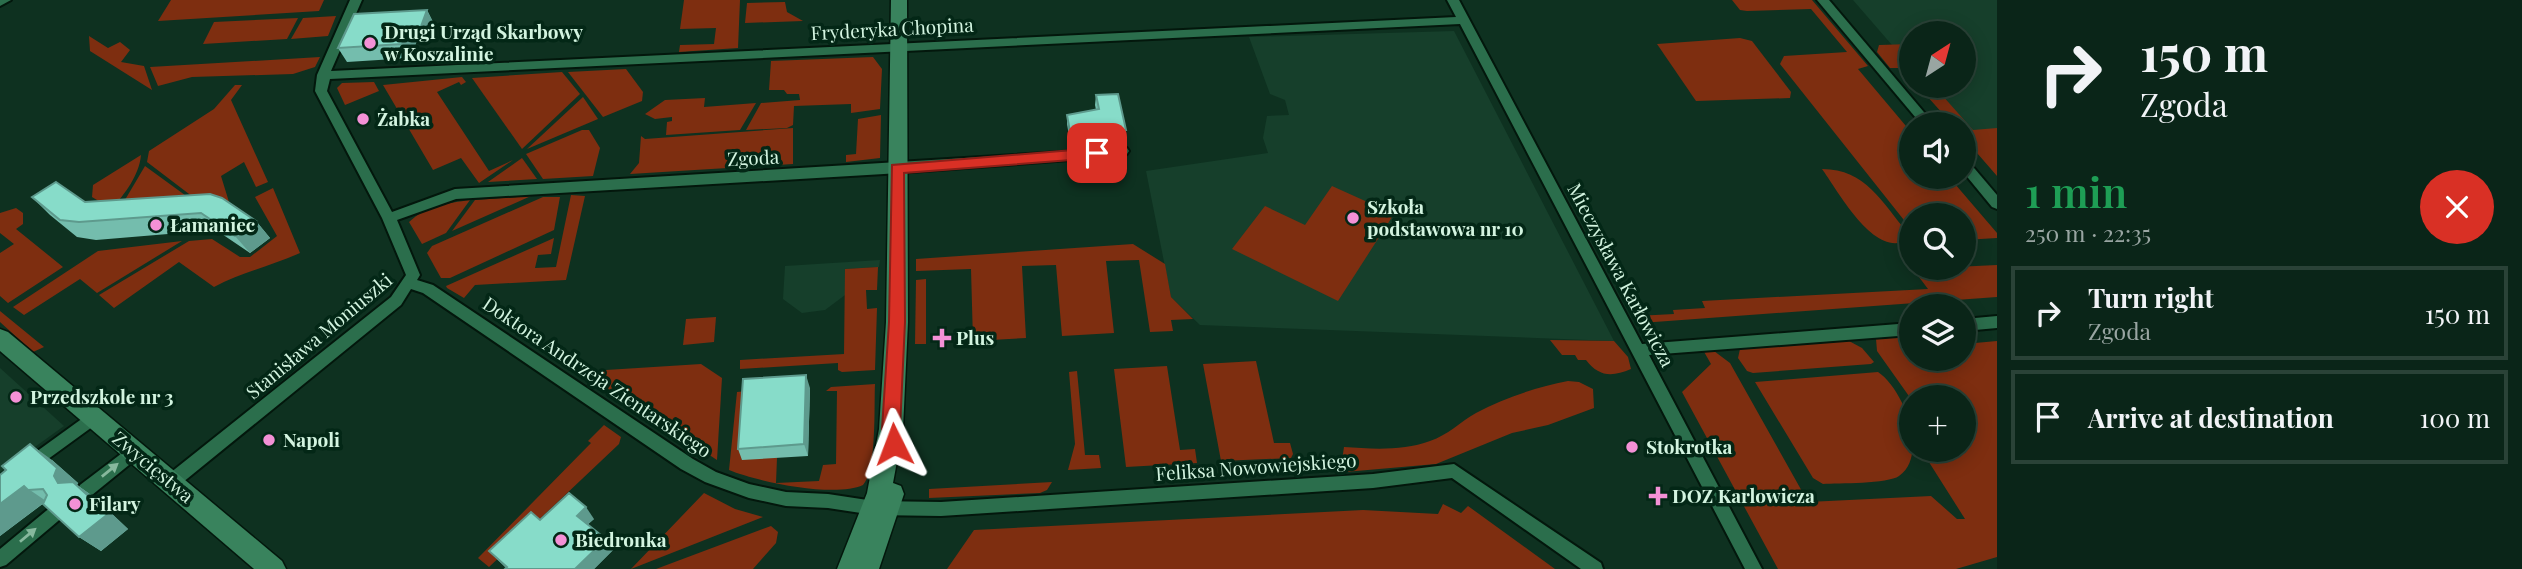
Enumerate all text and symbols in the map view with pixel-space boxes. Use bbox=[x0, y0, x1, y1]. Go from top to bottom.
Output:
street label: Fryderyka Chopina bbox=[810, 11, 975, 45]
place label: Drugi Urząd Skarbowy w Koszalinie bbox=[383, 18, 583, 66]
text: 150 m bbox=[2140, 19, 2268, 84]
north arrow bbox=[1899, 21, 1976, 98]
map controls bbox=[1899, 21, 1976, 462]
icon: right bbox=[2025, 28, 2116, 119]
marker: Drugi Urząd Skarbowy w Koszalinie bbox=[362, 35, 378, 51]
text: Zgoda bbox=[2140, 82, 2228, 125]
place label: Żabka bbox=[377, 105, 430, 131]
marker: Żabka bbox=[355, 111, 371, 127]
button: sound bbox=[1899, 112, 1976, 189]
pin bbox=[1067, 123, 1127, 183]
icon: arrive bbox=[1078, 134, 1116, 172]
street label: Zgoda bbox=[726, 143, 780, 171]
text: 1 min bbox=[2025, 163, 2127, 219]
button: close bbox=[2420, 170, 2494, 244]
street label: Mieczysława Karłowicza bbox=[1562, 178, 1682, 371]
place label: Szkoła podstawowa nr 10 bbox=[1367, 193, 1524, 241]
button: search bbox=[1899, 203, 1976, 280]
marker: Szkoła podstawowa nr 10 bbox=[1345, 210, 1361, 226]
place label: Łamaniec bbox=[170, 211, 255, 237]
marker: Łamaniec bbox=[148, 217, 164, 233]
text: 250 m · 22:35 bbox=[2025, 217, 2151, 248]
street label: Stanisława Moniuszki bbox=[240, 266, 397, 404]
text: Turn right bbox=[2088, 280, 2214, 315]
street label: Doktora Andrzeja Zientarskiego bbox=[478, 290, 717, 463]
button: layers bbox=[1899, 294, 1976, 371]
icon: right bbox=[2029, 294, 2067, 332]
text: 150 m bbox=[2425, 296, 2490, 331]
text: Zgoda bbox=[2088, 315, 2151, 346]
place label: Plus bbox=[956, 324, 994, 350]
marker: Plus bbox=[934, 330, 950, 346]
place label: Przedszkole nr 3 bbox=[30, 383, 173, 409]
button: + bbox=[1899, 385, 1976, 462]
marker: Przedszkole nr 3 bbox=[8, 389, 24, 405]
icon: arrive bbox=[2029, 398, 2067, 436]
text: Arrive at destination bbox=[2088, 400, 2334, 435]
text: 100 m bbox=[2420, 400, 2490, 435]
position arrow bbox=[857, 407, 931, 481]
street label: Zwycięstwa bbox=[108, 425, 200, 508]
place label: Napoli bbox=[283, 426, 340, 452]
marker: Napoli bbox=[261, 432, 277, 448]
place label: Stokrotka bbox=[1646, 433, 1732, 459]
marker: Stokrotka bbox=[1624, 439, 1640, 455]
street label: Feliksa Nowowiejskiego bbox=[1155, 446, 1357, 486]
one-way arrow bbox=[100, 462, 118, 477]
place label: DOZ Karlowicza bbox=[1672, 482, 1815, 508]
marker: DOZ Karlowicza bbox=[1650, 488, 1666, 504]
place label: Filary bbox=[89, 490, 141, 516]
marker: Filary bbox=[67, 496, 83, 512]
place label: Biedronka bbox=[575, 526, 667, 552]
one-way arrow bbox=[20, 528, 37, 543]
marker: Biedronka bbox=[553, 532, 569, 548]

